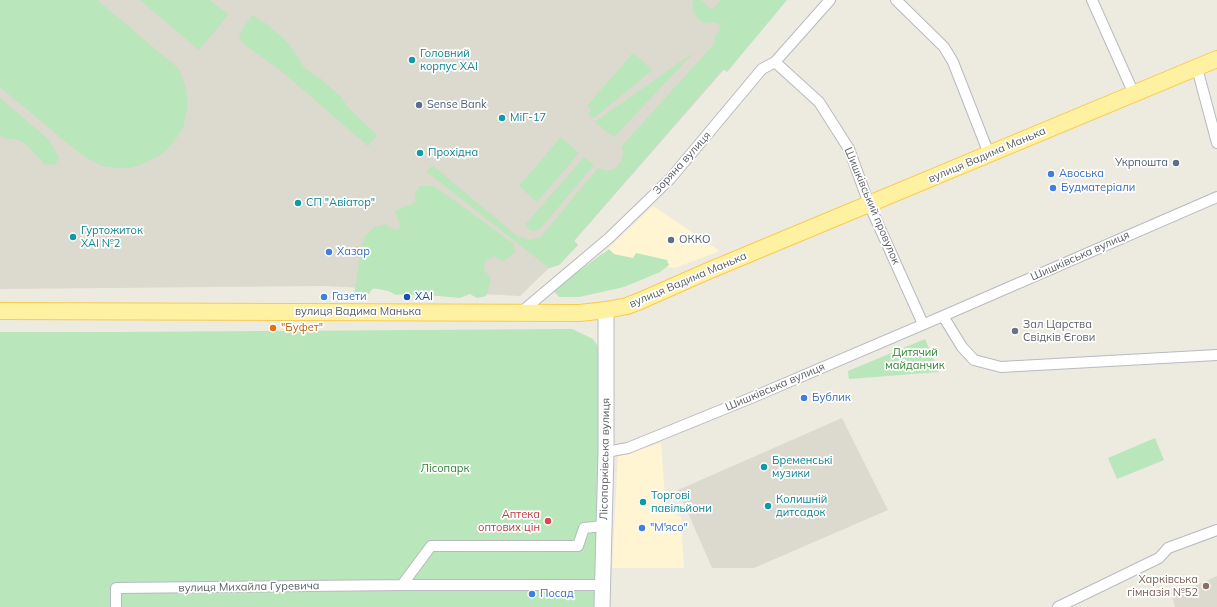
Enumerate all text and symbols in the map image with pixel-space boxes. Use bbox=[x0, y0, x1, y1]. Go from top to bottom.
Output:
place label: Головний корпус ХАІ bbox=[420, 47, 478, 73]
marker: Головний корпус ХАІ bbox=[407, 55, 417, 65]
place label: Sense Bank bbox=[427, 98, 487, 112]
marker: Sense Bank bbox=[414, 100, 424, 110]
place label: МіГ-17 bbox=[510, 111, 546, 125]
marker: МіГ-17 bbox=[497, 113, 507, 123]
street label: вулиця Вадима Манька bbox=[926, 124, 1048, 186]
street label: Зоряна вулиця bbox=[650, 129, 714, 197]
street label: Шишківський провулок bbox=[841, 145, 903, 267]
place label: Прохідна bbox=[428, 146, 478, 160]
marker: Прохідна bbox=[415, 148, 425, 158]
place label: Укрпошта bbox=[1115, 156, 1168, 170]
marker: Укрпошта bbox=[1171, 158, 1181, 168]
place label: Авоська bbox=[1059, 167, 1104, 181]
marker: Авоська bbox=[1046, 169, 1056, 179]
place label: Будматеріали bbox=[1061, 181, 1135, 195]
marker: Будматеріали bbox=[1048, 183, 1058, 193]
place label: СП "Авіатор" bbox=[306, 196, 375, 210]
marker: СП "Авіатор" bbox=[293, 198, 303, 208]
place label: Гуртожиток ХАІ №2 bbox=[81, 224, 143, 250]
street label: Шишківська вулиця bbox=[1029, 228, 1131, 284]
marker: Гуртожиток ХАІ №2 bbox=[68, 232, 78, 242]
place label: ОККО bbox=[679, 233, 710, 247]
marker: ОККО bbox=[666, 235, 676, 245]
place label: Хазар bbox=[337, 245, 370, 259]
marker: Хазар bbox=[324, 247, 334, 257]
street label: вулиця Вадима Манька bbox=[627, 249, 749, 311]
place label: Газети bbox=[332, 290, 367, 304]
place label: ХАІ bbox=[415, 290, 433, 304]
marker: Газети bbox=[319, 292, 329, 302]
marker: ХАІ bbox=[402, 292, 412, 302]
street label: вулиця Вадима Манька bbox=[295, 305, 421, 319]
place label: Зал Царства Свідків Єгови bbox=[1023, 318, 1095, 344]
place label: "Буфет" bbox=[281, 321, 323, 335]
marker: "Буфет" bbox=[268, 323, 278, 333]
marker: Зал Царства Свідків Єгови bbox=[1010, 326, 1020, 336]
park label: Дитячий майданчик bbox=[885, 346, 945, 372]
street label: Шишківська вулиця bbox=[723, 360, 827, 414]
place label: Бублик bbox=[812, 391, 851, 405]
marker: Бублик bbox=[799, 393, 809, 403]
street label: Лісопарківська вулиця bbox=[597, 398, 613, 520]
place label: Бременські музики bbox=[772, 454, 833, 480]
park label: Лісопарк bbox=[421, 462, 469, 476]
marker: Бременські музики bbox=[759, 462, 769, 472]
place label: Торгові павільйони bbox=[651, 489, 712, 515]
place label: Колишній дитсадок bbox=[776, 493, 827, 519]
marker: Торгові павільйони bbox=[638, 497, 648, 507]
marker: Колишній дитсадок bbox=[763, 501, 773, 511]
place label: Аптека оптових цін bbox=[478, 508, 540, 534]
marker: Аптека оптових цін bbox=[543, 516, 553, 526]
place label: "М'ясо" bbox=[650, 521, 688, 535]
marker: "М'ясо" bbox=[637, 523, 647, 533]
place label: Харківська гімназія №52 bbox=[1127, 573, 1198, 599]
street label: вулиця Михайла Гуревича bbox=[178, 579, 320, 595]
marker: Харківська гімназія №52 bbox=[1201, 581, 1211, 591]
place label: Посад bbox=[540, 587, 574, 601]
marker: Посад bbox=[527, 589, 537, 599]

